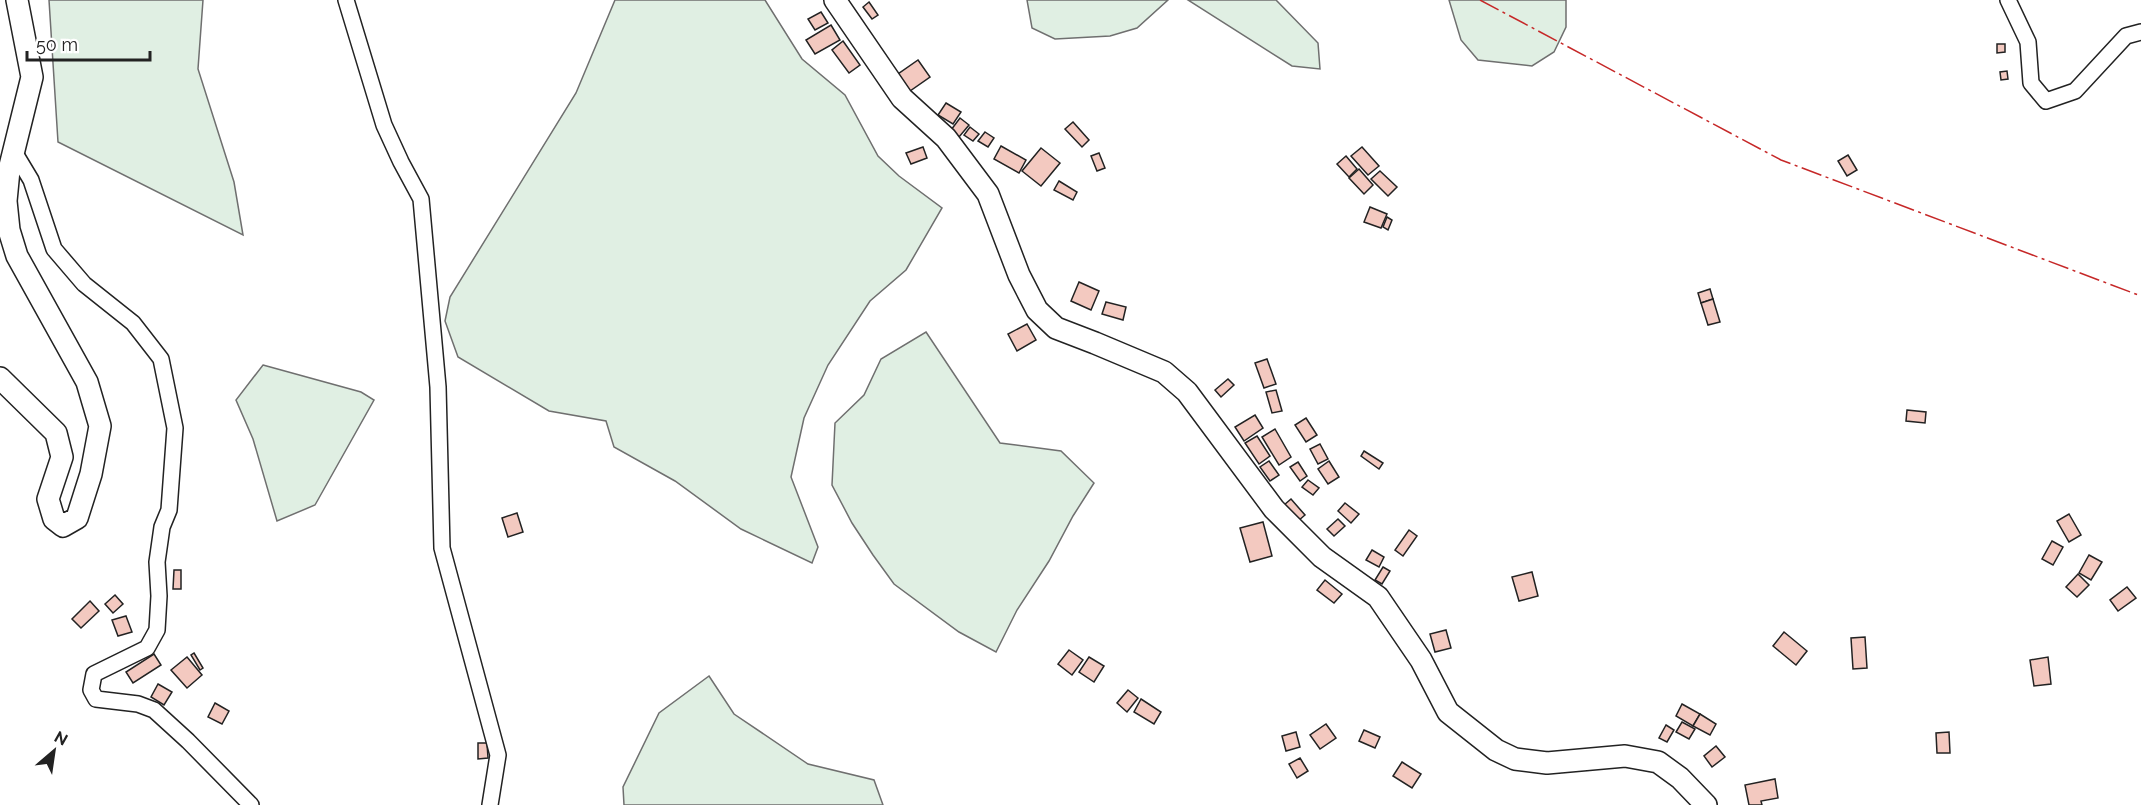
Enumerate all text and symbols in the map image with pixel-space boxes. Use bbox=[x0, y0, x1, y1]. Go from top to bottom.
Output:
scale bar bbox=[27, 24, 150, 62]
text: 50 m bbox=[36, 34, 78, 55]
north arrow bbox=[24, 721, 84, 781]
text: N bbox=[51, 727, 71, 750]

